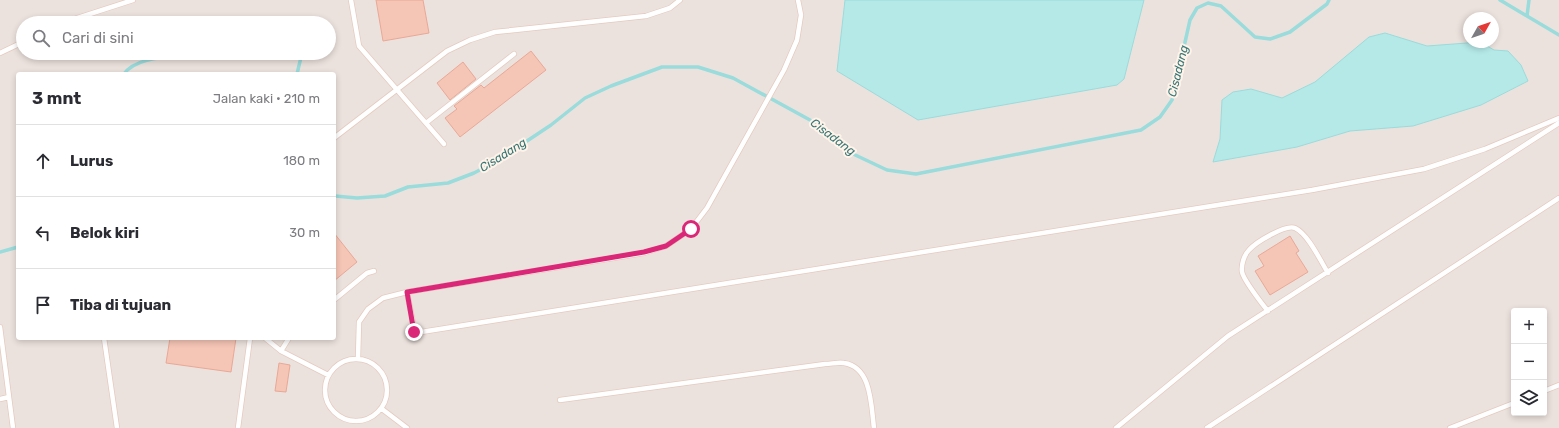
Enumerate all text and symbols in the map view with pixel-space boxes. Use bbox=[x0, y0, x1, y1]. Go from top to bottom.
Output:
north arrow bbox=[1463, 12, 1499, 48]
search box bbox=[16, 16, 336, 60]
icon: search bbox=[30, 27, 52, 49]
text: Cari di sini bbox=[62, 29, 134, 47]
water label: Cisadang bbox=[1165, 44, 1191, 98]
text: 3 mnt bbox=[32, 88, 81, 108]
text: Jalan kaki · 210 m bbox=[213, 91, 320, 106]
water label: Cisadang bbox=[808, 116, 858, 158]
water label: Cisadang bbox=[477, 135, 529, 175]
icon: ahead bbox=[32, 150, 54, 172]
text: Lurus bbox=[70, 152, 113, 170]
text: 180 m bbox=[283, 153, 320, 168]
route start bbox=[682, 220, 700, 238]
icon: left bbox=[32, 222, 54, 244]
text: Belok kiri bbox=[70, 224, 139, 242]
text: 30 m bbox=[289, 225, 320, 240]
icon: arrive bbox=[32, 294, 54, 316]
text: Tiba di tujuan bbox=[70, 296, 171, 314]
map controls bbox=[1511, 308, 1547, 416]
button: + bbox=[1511, 308, 1547, 344]
route end bbox=[405, 323, 423, 341]
button: − bbox=[1511, 344, 1547, 380]
button: layers bbox=[1511, 380, 1547, 416]

